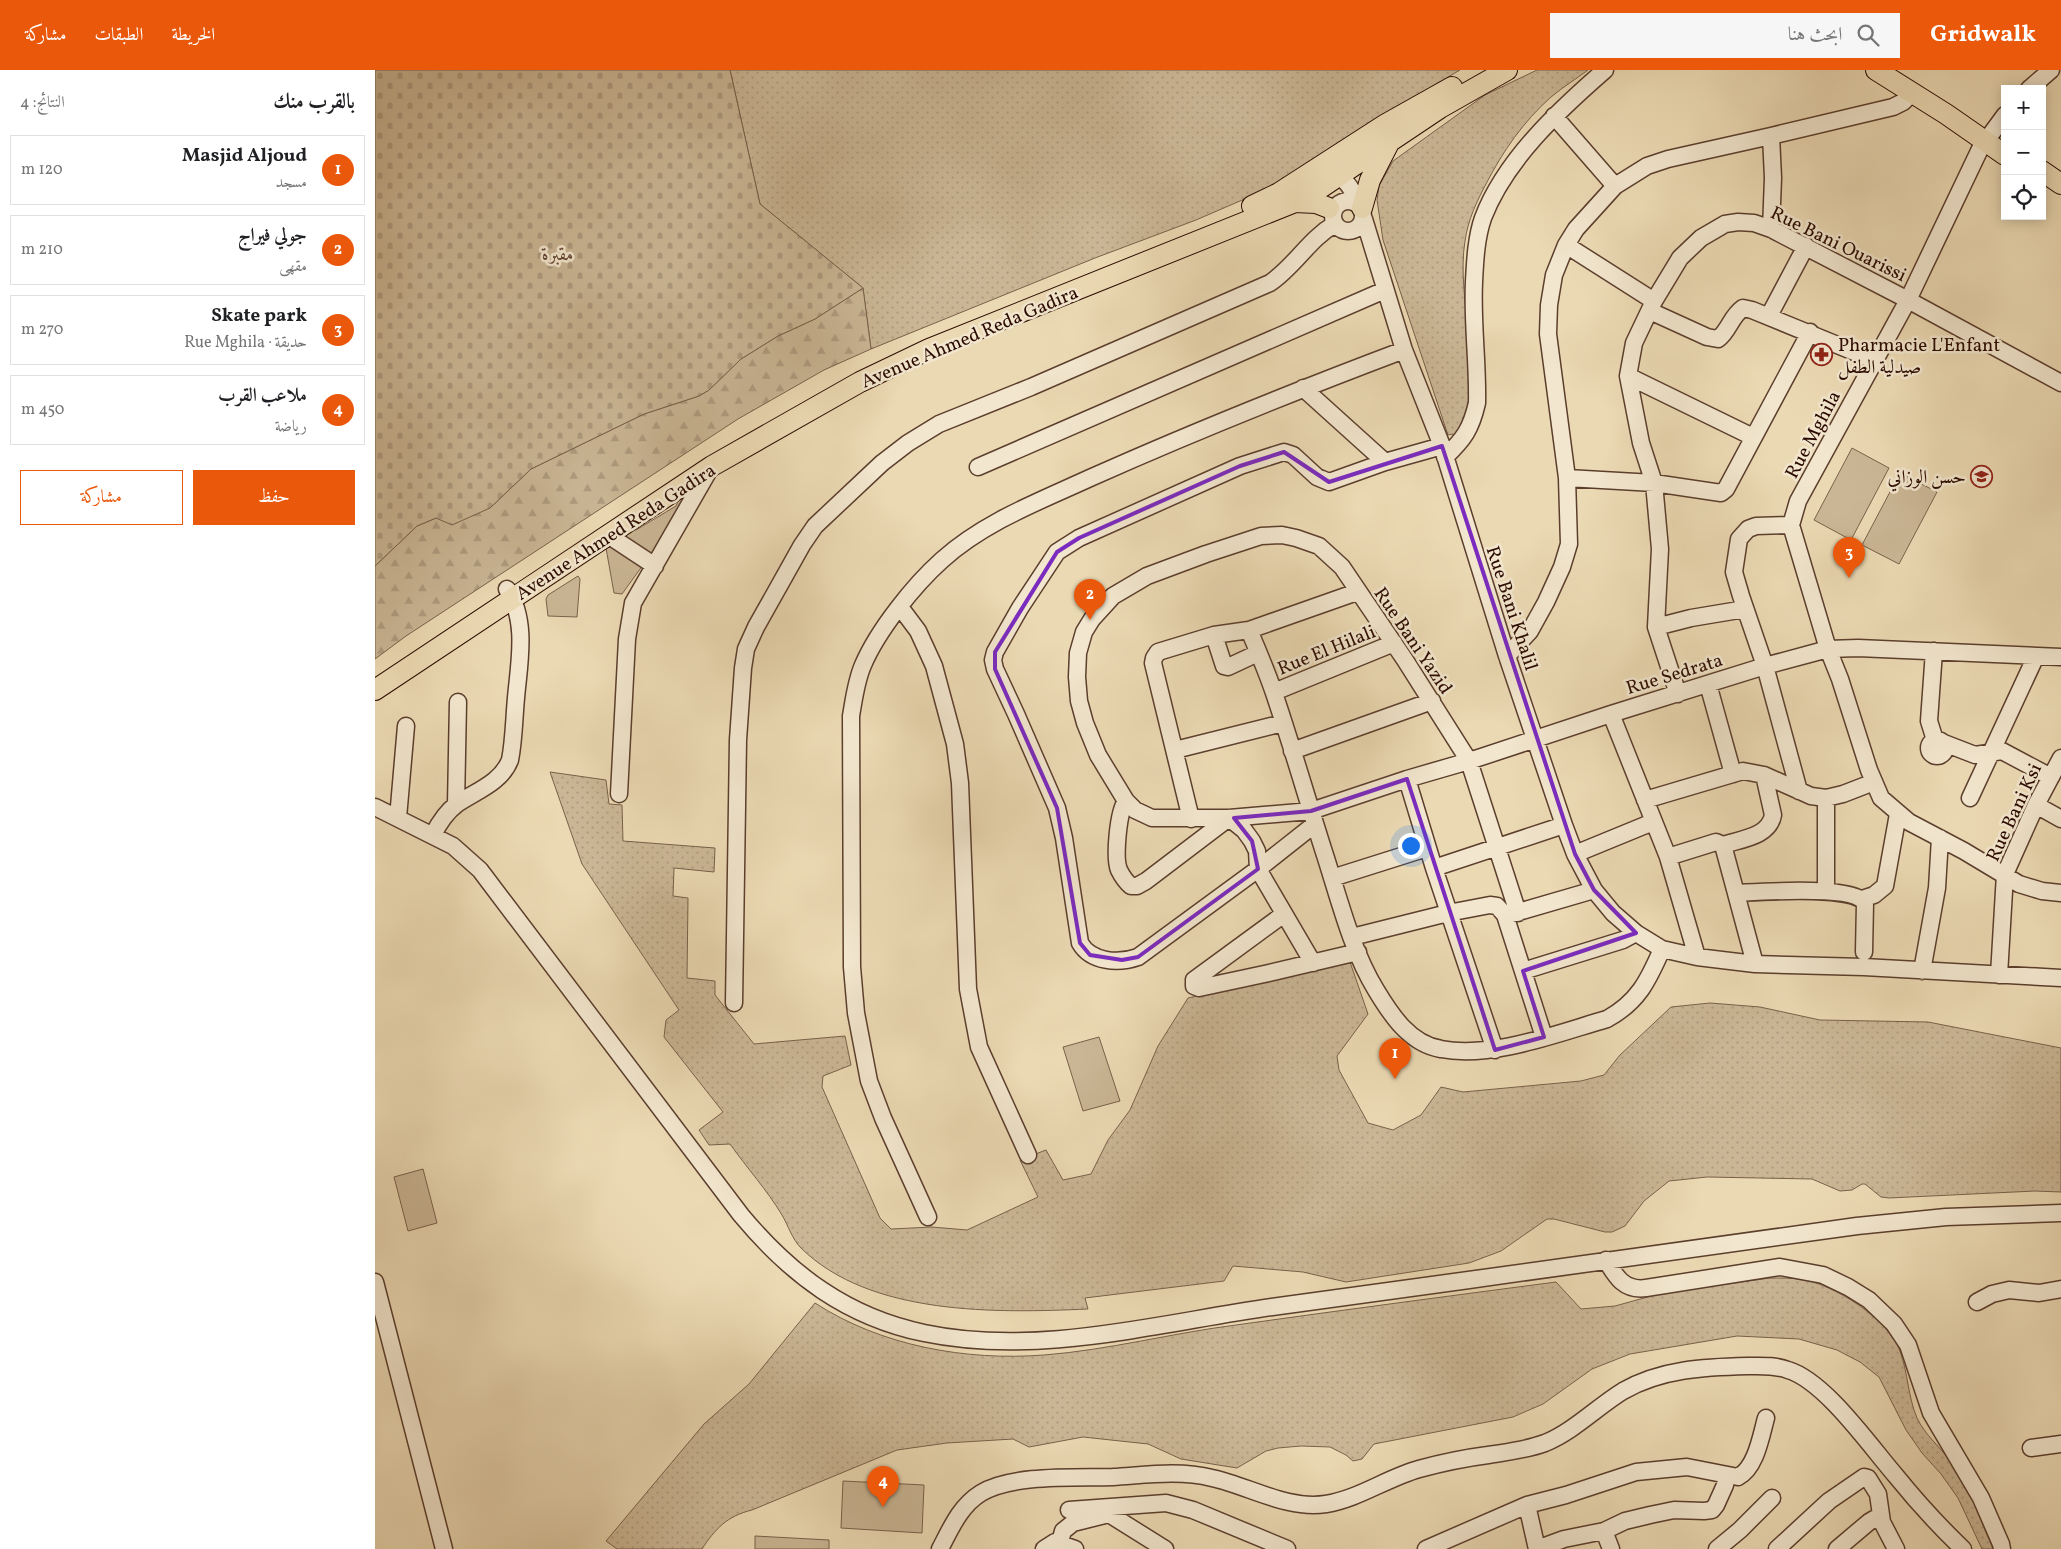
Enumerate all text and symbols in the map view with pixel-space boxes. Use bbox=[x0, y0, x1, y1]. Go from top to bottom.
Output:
search box bbox=[1550, 13, 1900, 58]
text: Gridwalk bbox=[1930, 18, 2036, 52]
icon: search bbox=[1854, 21, 1882, 49]
text: ابحث هنا bbox=[1788, 22, 1842, 48]
text: مشاركة bbox=[25, 23, 66, 48]
text: الطبقات bbox=[94, 23, 143, 48]
text: الخريطة bbox=[171, 23, 215, 48]
map controls bbox=[2001, 85, 2046, 220]
button: + bbox=[2001, 85, 2046, 130]
text: بالقرب منك bbox=[273, 88, 355, 117]
text: النتائج: 4 bbox=[20, 92, 65, 114]
button: − bbox=[2001, 130, 2046, 175]
text: Masjid Aljoud bbox=[182, 143, 307, 169]
text: 120 m bbox=[21, 159, 63, 181]
text: 1 bbox=[335, 159, 341, 181]
text: مسجد bbox=[276, 172, 307, 194]
button: locate bbox=[2001, 175, 2046, 220]
street label: Rue Bani Ouarissi bbox=[1766, 201, 1911, 289]
text: جولي فيراج bbox=[238, 223, 307, 249]
text: 210 m bbox=[21, 239, 63, 261]
text: 2 bbox=[334, 239, 342, 261]
park label: مقبرة bbox=[541, 242, 574, 268]
text: مقهى bbox=[279, 256, 307, 278]
street label: Avenue Ahmed Reda Gadira bbox=[857, 280, 1082, 395]
text: Skate park bbox=[211, 303, 307, 329]
text: 270 m bbox=[21, 319, 63, 341]
text: 3 bbox=[334, 319, 342, 341]
text: حديقة · Rue Mghila bbox=[184, 332, 307, 354]
place label: Pharmacie L'Enfant صيدلية الطفل bbox=[1838, 333, 2000, 381]
pharmacy icon: Pharmacie L'Enfant صيدلية الطفل bbox=[1810, 343, 1834, 367]
text: ملاعب القرب bbox=[218, 383, 307, 409]
street label: Rue Mghila bbox=[1780, 386, 1848, 483]
text: 450 m bbox=[21, 399, 64, 421]
text: 4 bbox=[333, 399, 343, 421]
text: رياضة bbox=[275, 416, 307, 438]
street label: Avenue Ahmed Reda Gadira bbox=[511, 458, 721, 607]
school or university icon: حسن الوزاني bbox=[1970, 464, 1994, 488]
place label: حسن الوزاني bbox=[1888, 465, 1966, 492]
button: مشاركة bbox=[20, 470, 183, 525]
button: حفظ bbox=[193, 470, 355, 525]
pin: 3 bbox=[1833, 537, 1865, 578]
street label: Rue Bani Khalil bbox=[1479, 543, 1544, 674]
pin: 2 bbox=[1074, 579, 1106, 620]
street label: Rue Bani Yazid bbox=[1367, 582, 1458, 700]
street label: Rue El Hilali bbox=[1274, 619, 1380, 682]
street label: Rue Sedrata bbox=[1623, 648, 1726, 702]
street label: Rue Bani Ksi bbox=[1981, 759, 2049, 866]
your location bbox=[1398, 833, 1424, 859]
pin: 1 bbox=[1379, 1038, 1411, 1079]
pin: 4 bbox=[867, 1466, 899, 1507]

